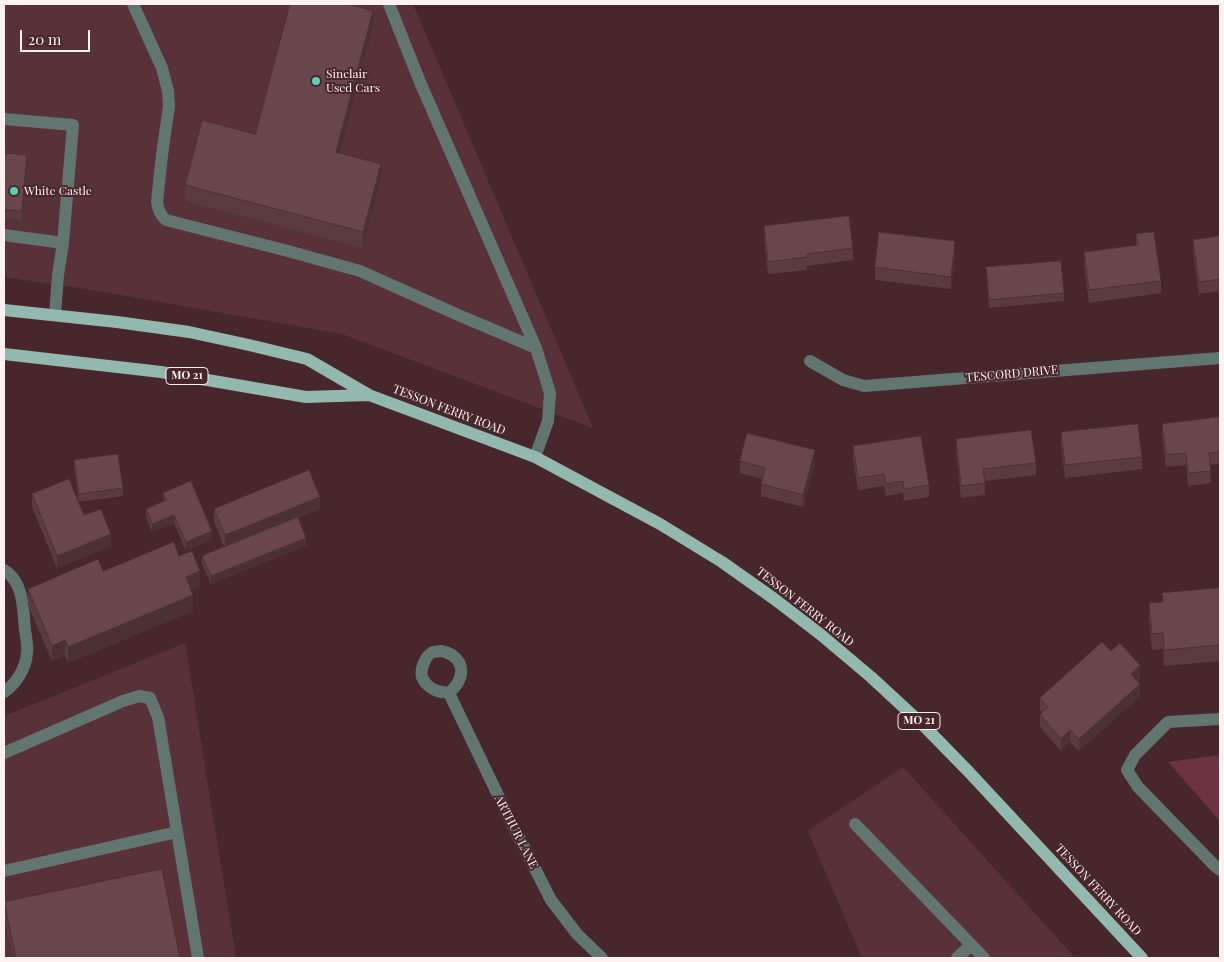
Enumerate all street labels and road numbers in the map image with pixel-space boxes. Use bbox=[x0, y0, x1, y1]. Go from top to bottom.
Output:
street label: TESCORD DRIVE bbox=[965, 363, 1059, 385]
road number: MO 21 bbox=[166, 368, 208, 384]
street label: TESSON FERRY ROAD bbox=[391, 382, 507, 438]
street label: TESSON FERRY ROAD bbox=[753, 564, 857, 650]
road number: MO 21 bbox=[898, 712, 940, 729]
street label: ARTHUR LANE bbox=[491, 793, 541, 871]
street label: TESSON FERRY ROAD bbox=[1052, 841, 1144, 939]

